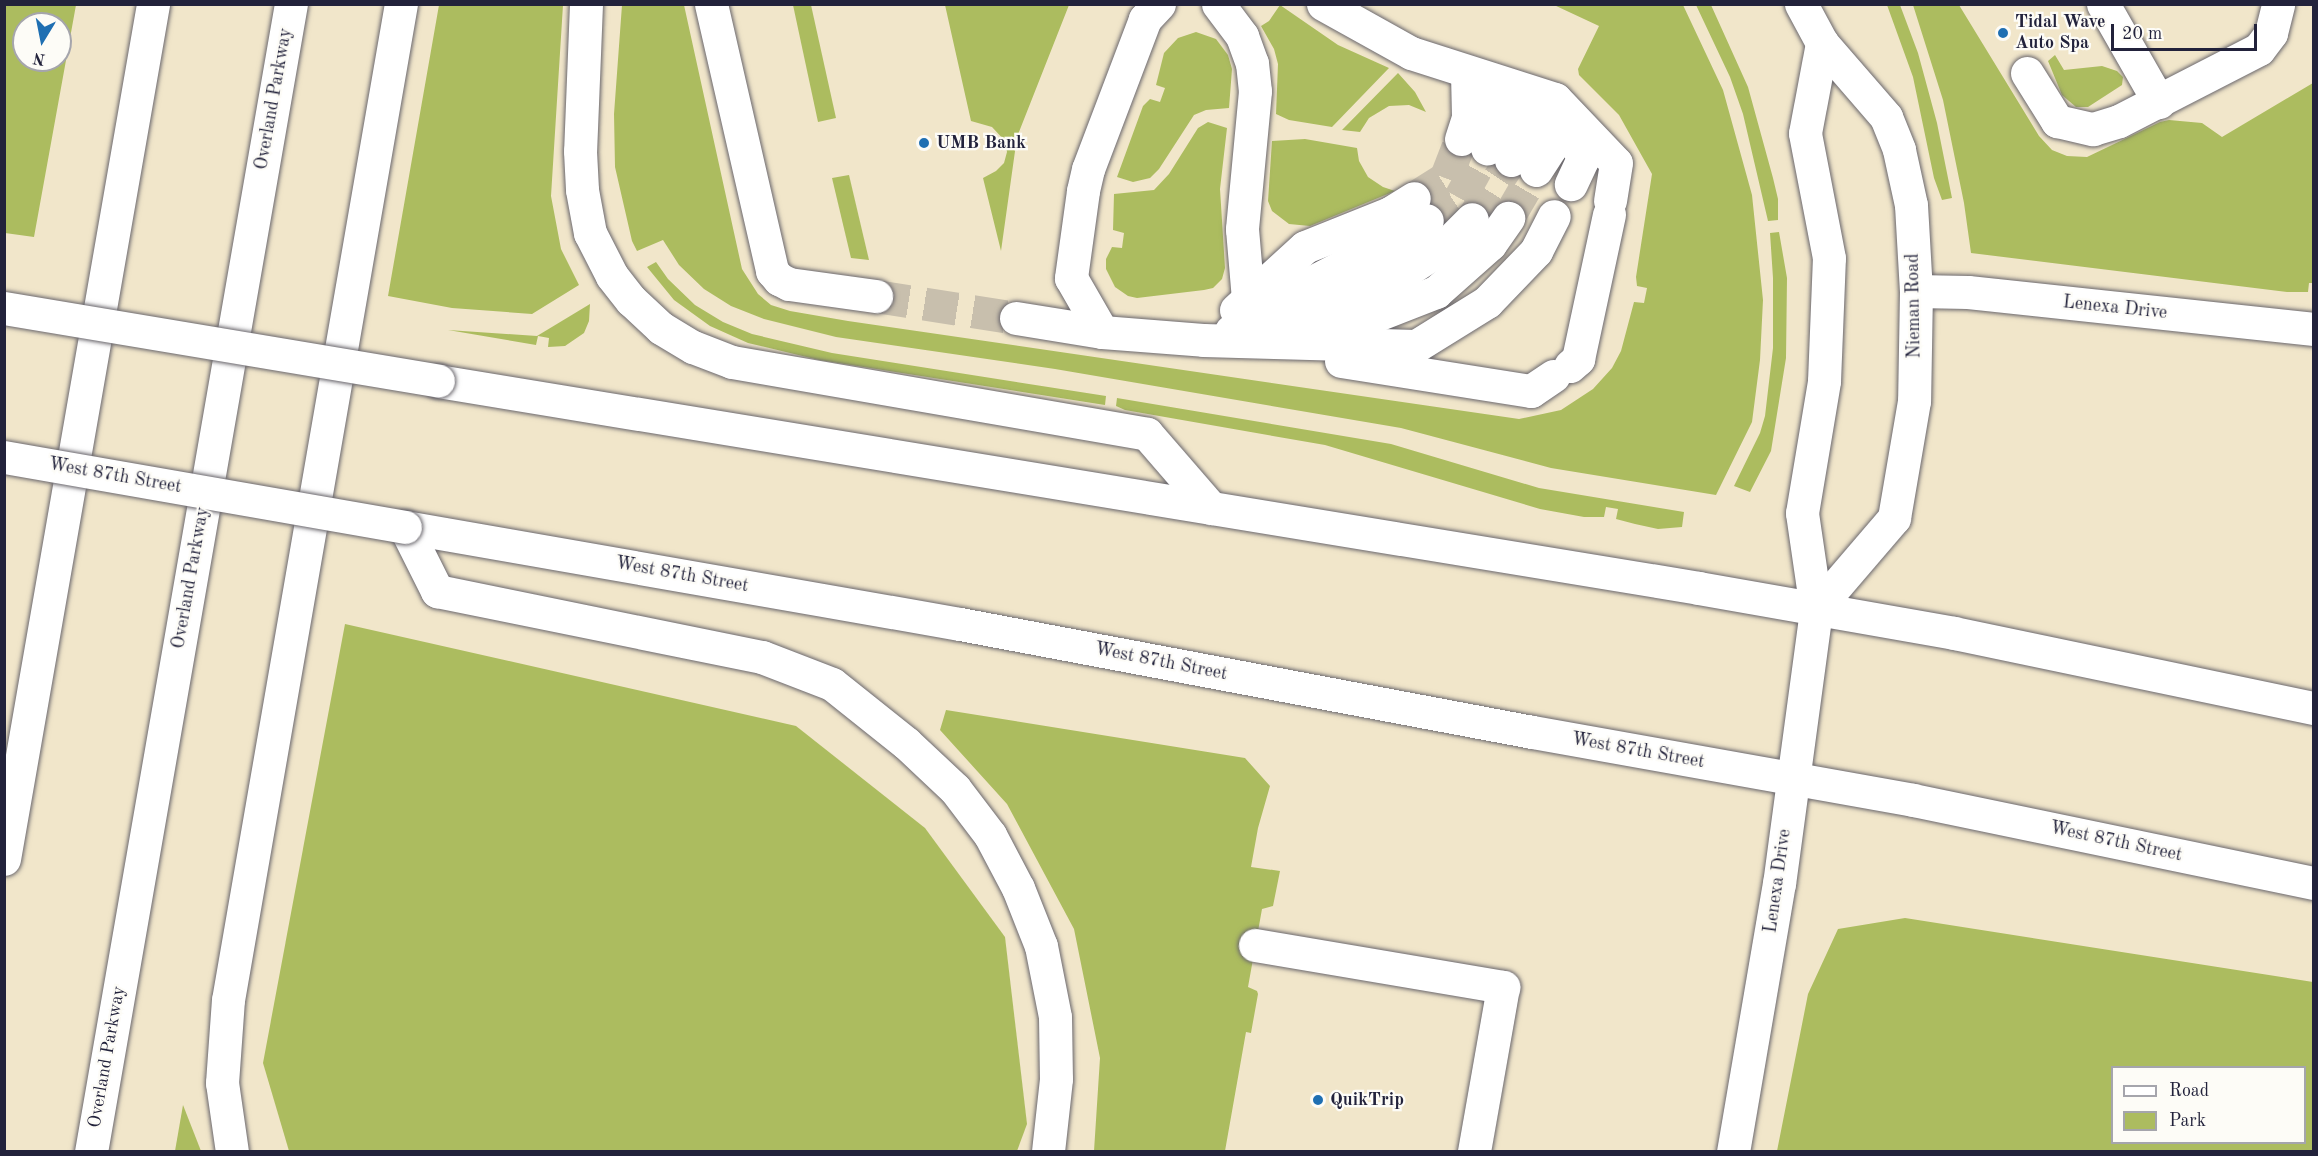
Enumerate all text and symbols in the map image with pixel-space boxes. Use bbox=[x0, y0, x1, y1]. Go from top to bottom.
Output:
north arrow bbox=[12, 12, 72, 72]
place label: Tidal Wave Auto Spa bbox=[2015, 12, 2106, 54]
scale bar bbox=[2114, 12, 2260, 50]
text: 20 m bbox=[2122, 25, 2162, 43]
street label: Overland Parkway bbox=[251, 26, 297, 172]
marker: Tidal Wave Auto Spa bbox=[1996, 26, 2010, 40]
text: N bbox=[32, 49, 47, 67]
place label: UMB Bank bbox=[936, 132, 1026, 154]
marker: UMB Bank bbox=[917, 136, 931, 150]
street label: Nieman Road bbox=[1902, 253, 1926, 359]
street label: Lenexa Drive bbox=[2062, 292, 2168, 324]
street label: West 87th Street bbox=[47, 454, 183, 498]
street label: Overland Parkway bbox=[168, 505, 214, 651]
street label: West 87th Street bbox=[614, 553, 750, 597]
street label: West 87th Street bbox=[1093, 639, 1229, 685]
street label: West 87th Street bbox=[1570, 729, 1706, 773]
street label: West 87th Street bbox=[2048, 817, 2184, 867]
street label: Lenexa Drive bbox=[1760, 828, 1796, 934]
street label: Overland Parkway bbox=[84, 984, 130, 1130]
legend bbox=[2111, 1066, 2306, 1144]
text: Road bbox=[2169, 1082, 2209, 1100]
place label: QuikTrip bbox=[1330, 1089, 1404, 1111]
marker: QuikTrip bbox=[1311, 1093, 1325, 1107]
text: Park bbox=[2169, 1112, 2206, 1130]

